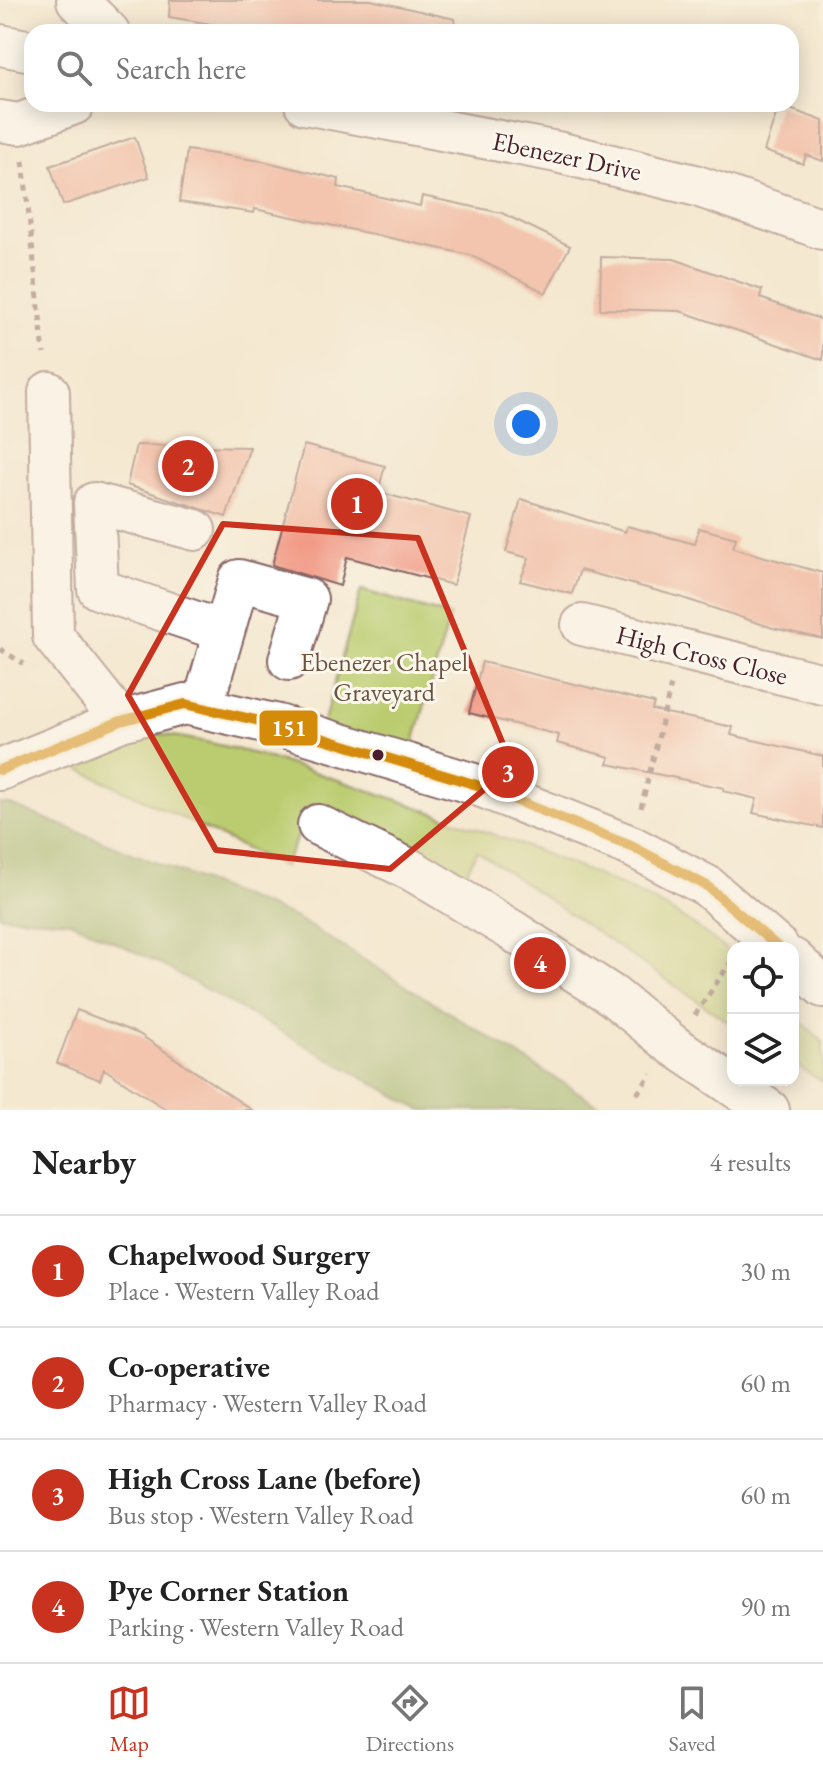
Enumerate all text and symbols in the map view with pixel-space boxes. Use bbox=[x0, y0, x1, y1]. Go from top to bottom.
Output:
search box bbox=[24, 24, 799, 112]
icon: search bbox=[52, 46, 96, 90]
text: Search here bbox=[116, 49, 246, 88]
street label: Ebenezer Drive bbox=[489, 124, 645, 188]
your location bbox=[506, 404, 546, 444]
pin: 2 bbox=[162, 436, 214, 496]
pin: 1 bbox=[331, 474, 383, 534]
street label: High Cross Close bbox=[613, 617, 791, 693]
park label: Ebenezer Chapel Graveyard bbox=[300, 645, 468, 709]
line badge: 151 bbox=[258, 709, 319, 747]
text: 151 bbox=[272, 714, 306, 743]
pin: 3 bbox=[482, 742, 534, 802]
unlabelled marker bbox=[370, 747, 386, 763]
pin: 4 bbox=[514, 933, 566, 993]
map controls bbox=[727, 942, 799, 1086]
button: locate bbox=[727, 942, 799, 1014]
button: layers bbox=[727, 1014, 799, 1086]
text: Nearby bbox=[32, 1140, 136, 1184]
text: 4 results bbox=[710, 1145, 791, 1179]
text: Chapelwood Surgery bbox=[108, 1235, 370, 1274]
text: 1 bbox=[51, 1254, 65, 1288]
text: 30 m bbox=[741, 1254, 791, 1288]
text: Place · Western Valley Road bbox=[108, 1274, 379, 1308]
text: Co-operative bbox=[108, 1347, 270, 1386]
text: 2 bbox=[51, 1366, 65, 1400]
text: 60 m bbox=[741, 1366, 791, 1400]
text: Pharmacy · Western Valley Road bbox=[108, 1386, 427, 1420]
text: High Cross Lane (before) bbox=[108, 1459, 421, 1498]
text: 3 bbox=[51, 1478, 65, 1512]
text: 60 m bbox=[741, 1478, 791, 1512]
text: Bus stop · Western Valley Road bbox=[108, 1498, 414, 1532]
text: Pye Corner Station bbox=[108, 1571, 349, 1610]
text: 4 bbox=[51, 1590, 65, 1624]
text: 90 m bbox=[741, 1590, 791, 1624]
text: Parking · Western Valley Road bbox=[108, 1610, 404, 1644]
tab: Map bbox=[107, 1681, 151, 1758]
tab: Directions bbox=[366, 1681, 454, 1758]
tab: Saved bbox=[669, 1681, 716, 1758]

